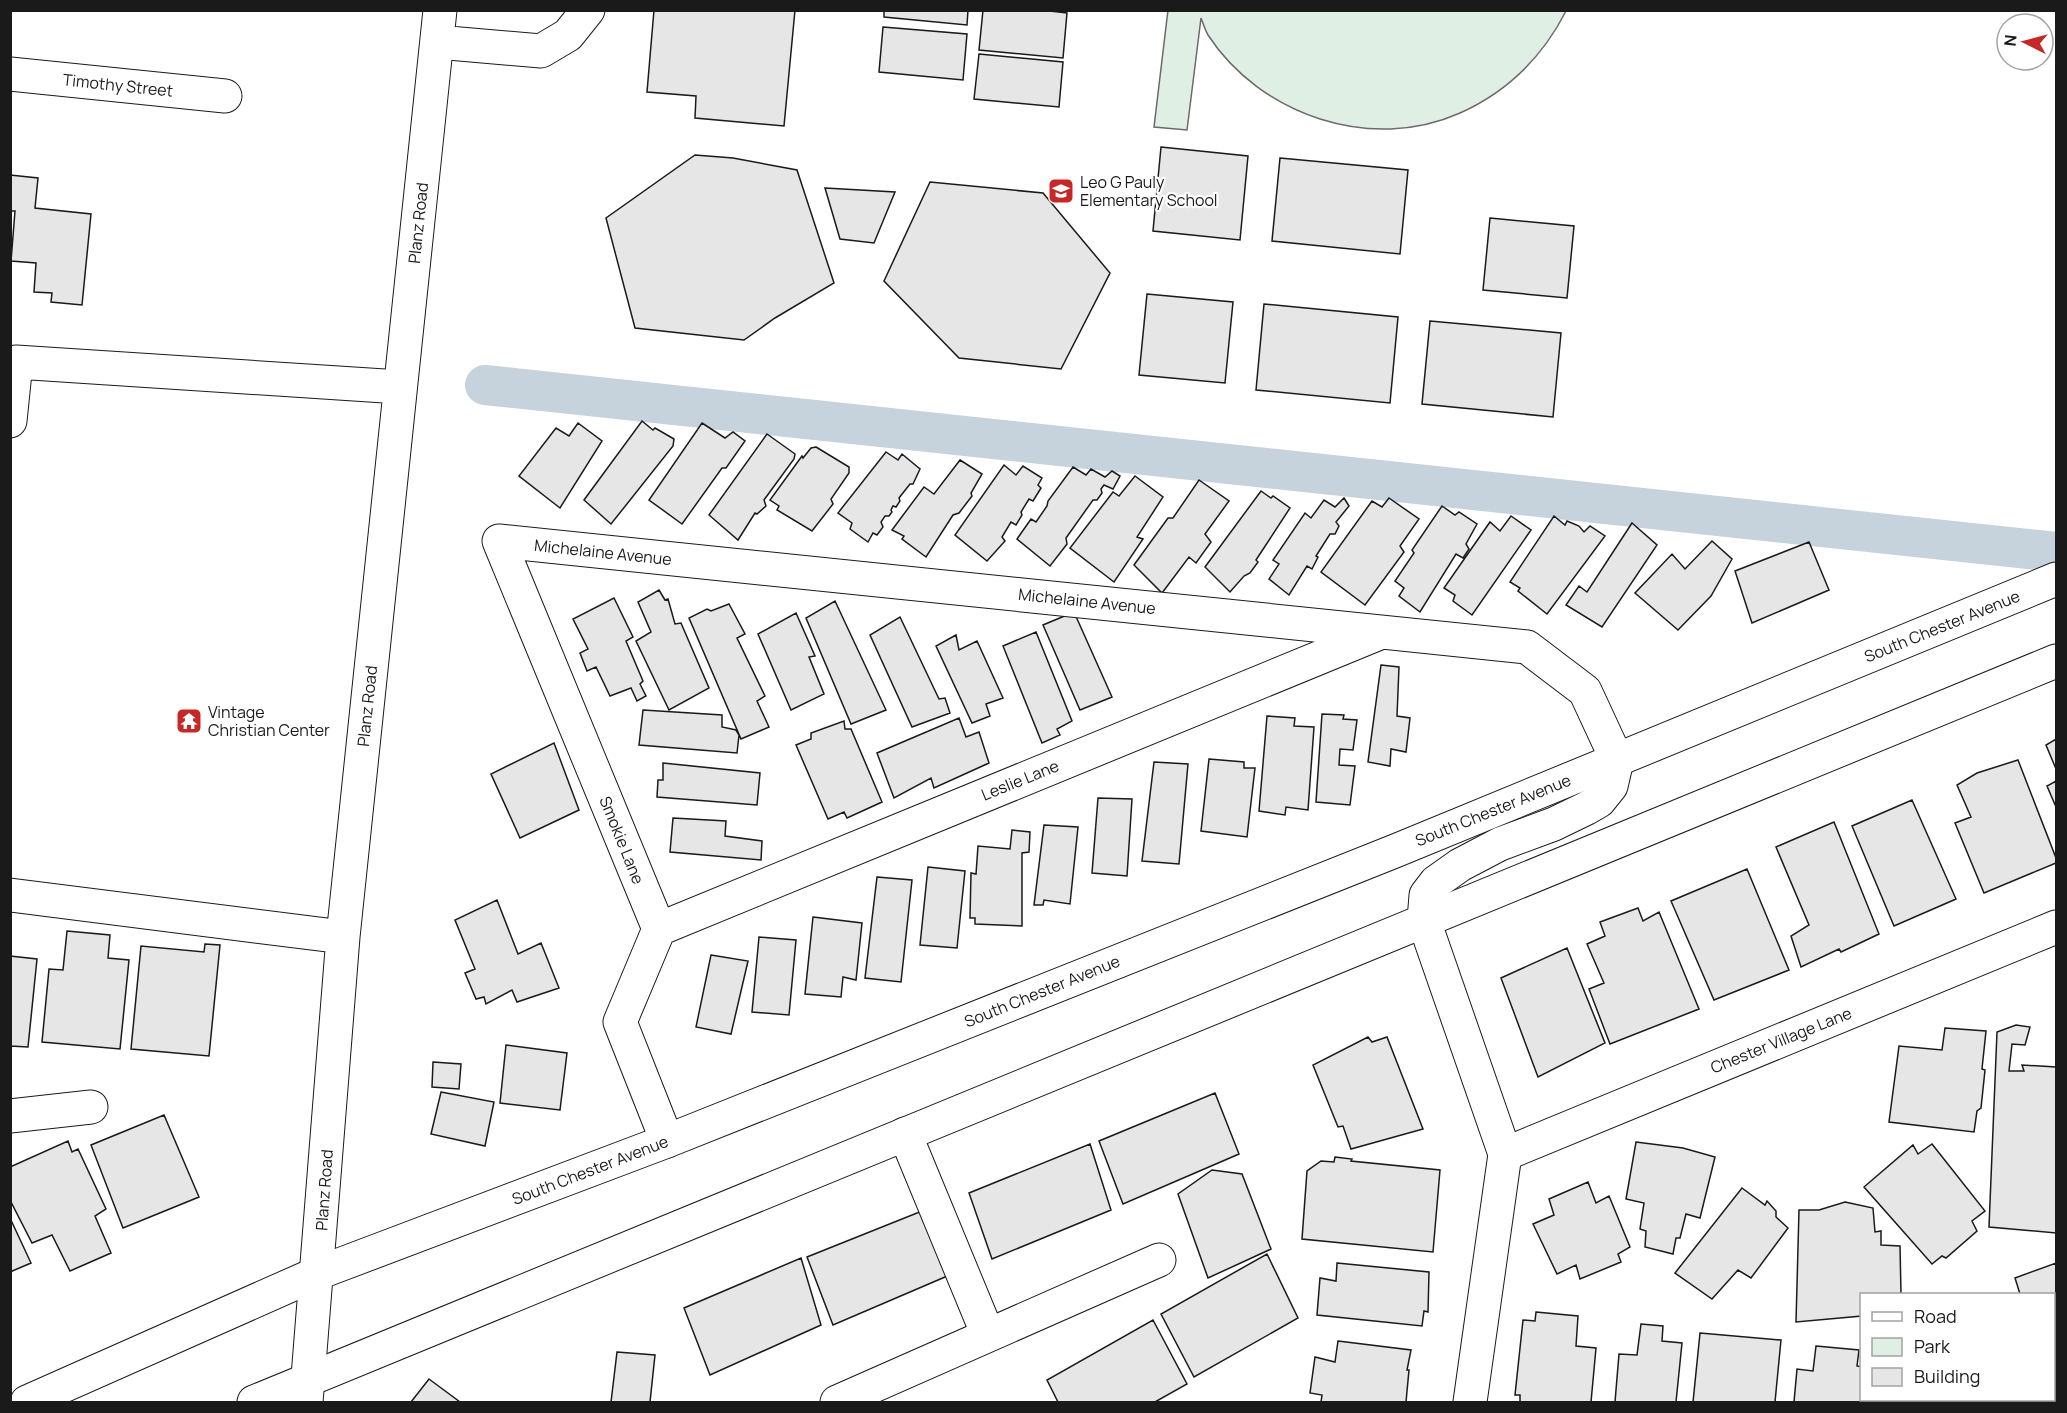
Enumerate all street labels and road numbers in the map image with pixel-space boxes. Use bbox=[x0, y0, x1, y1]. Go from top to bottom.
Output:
street label: Timothy Street bbox=[62, 68, 174, 102]
street label: Planz Road bbox=[403, 181, 433, 265]
street label: Michelaine Avenue bbox=[533, 534, 673, 570]
street label: Michelaine Avenue bbox=[1017, 583, 1157, 619]
street label: South Chester Avenue bbox=[1861, 585, 2023, 667]
street label: Planz Road bbox=[352, 664, 382, 748]
street label: Leslie Lane bbox=[978, 754, 1062, 806]
street label: South Chester Avenue bbox=[1412, 769, 1574, 851]
street label: Smokie Lane bbox=[594, 793, 650, 887]
street label: South Chester Avenue bbox=[961, 950, 1123, 1032]
street label: Chester Village Lane bbox=[1707, 1002, 1855, 1078]
street label: South Chester Avenue bbox=[509, 1130, 671, 1210]
street label: Planz Road bbox=[310, 1149, 338, 1231]

